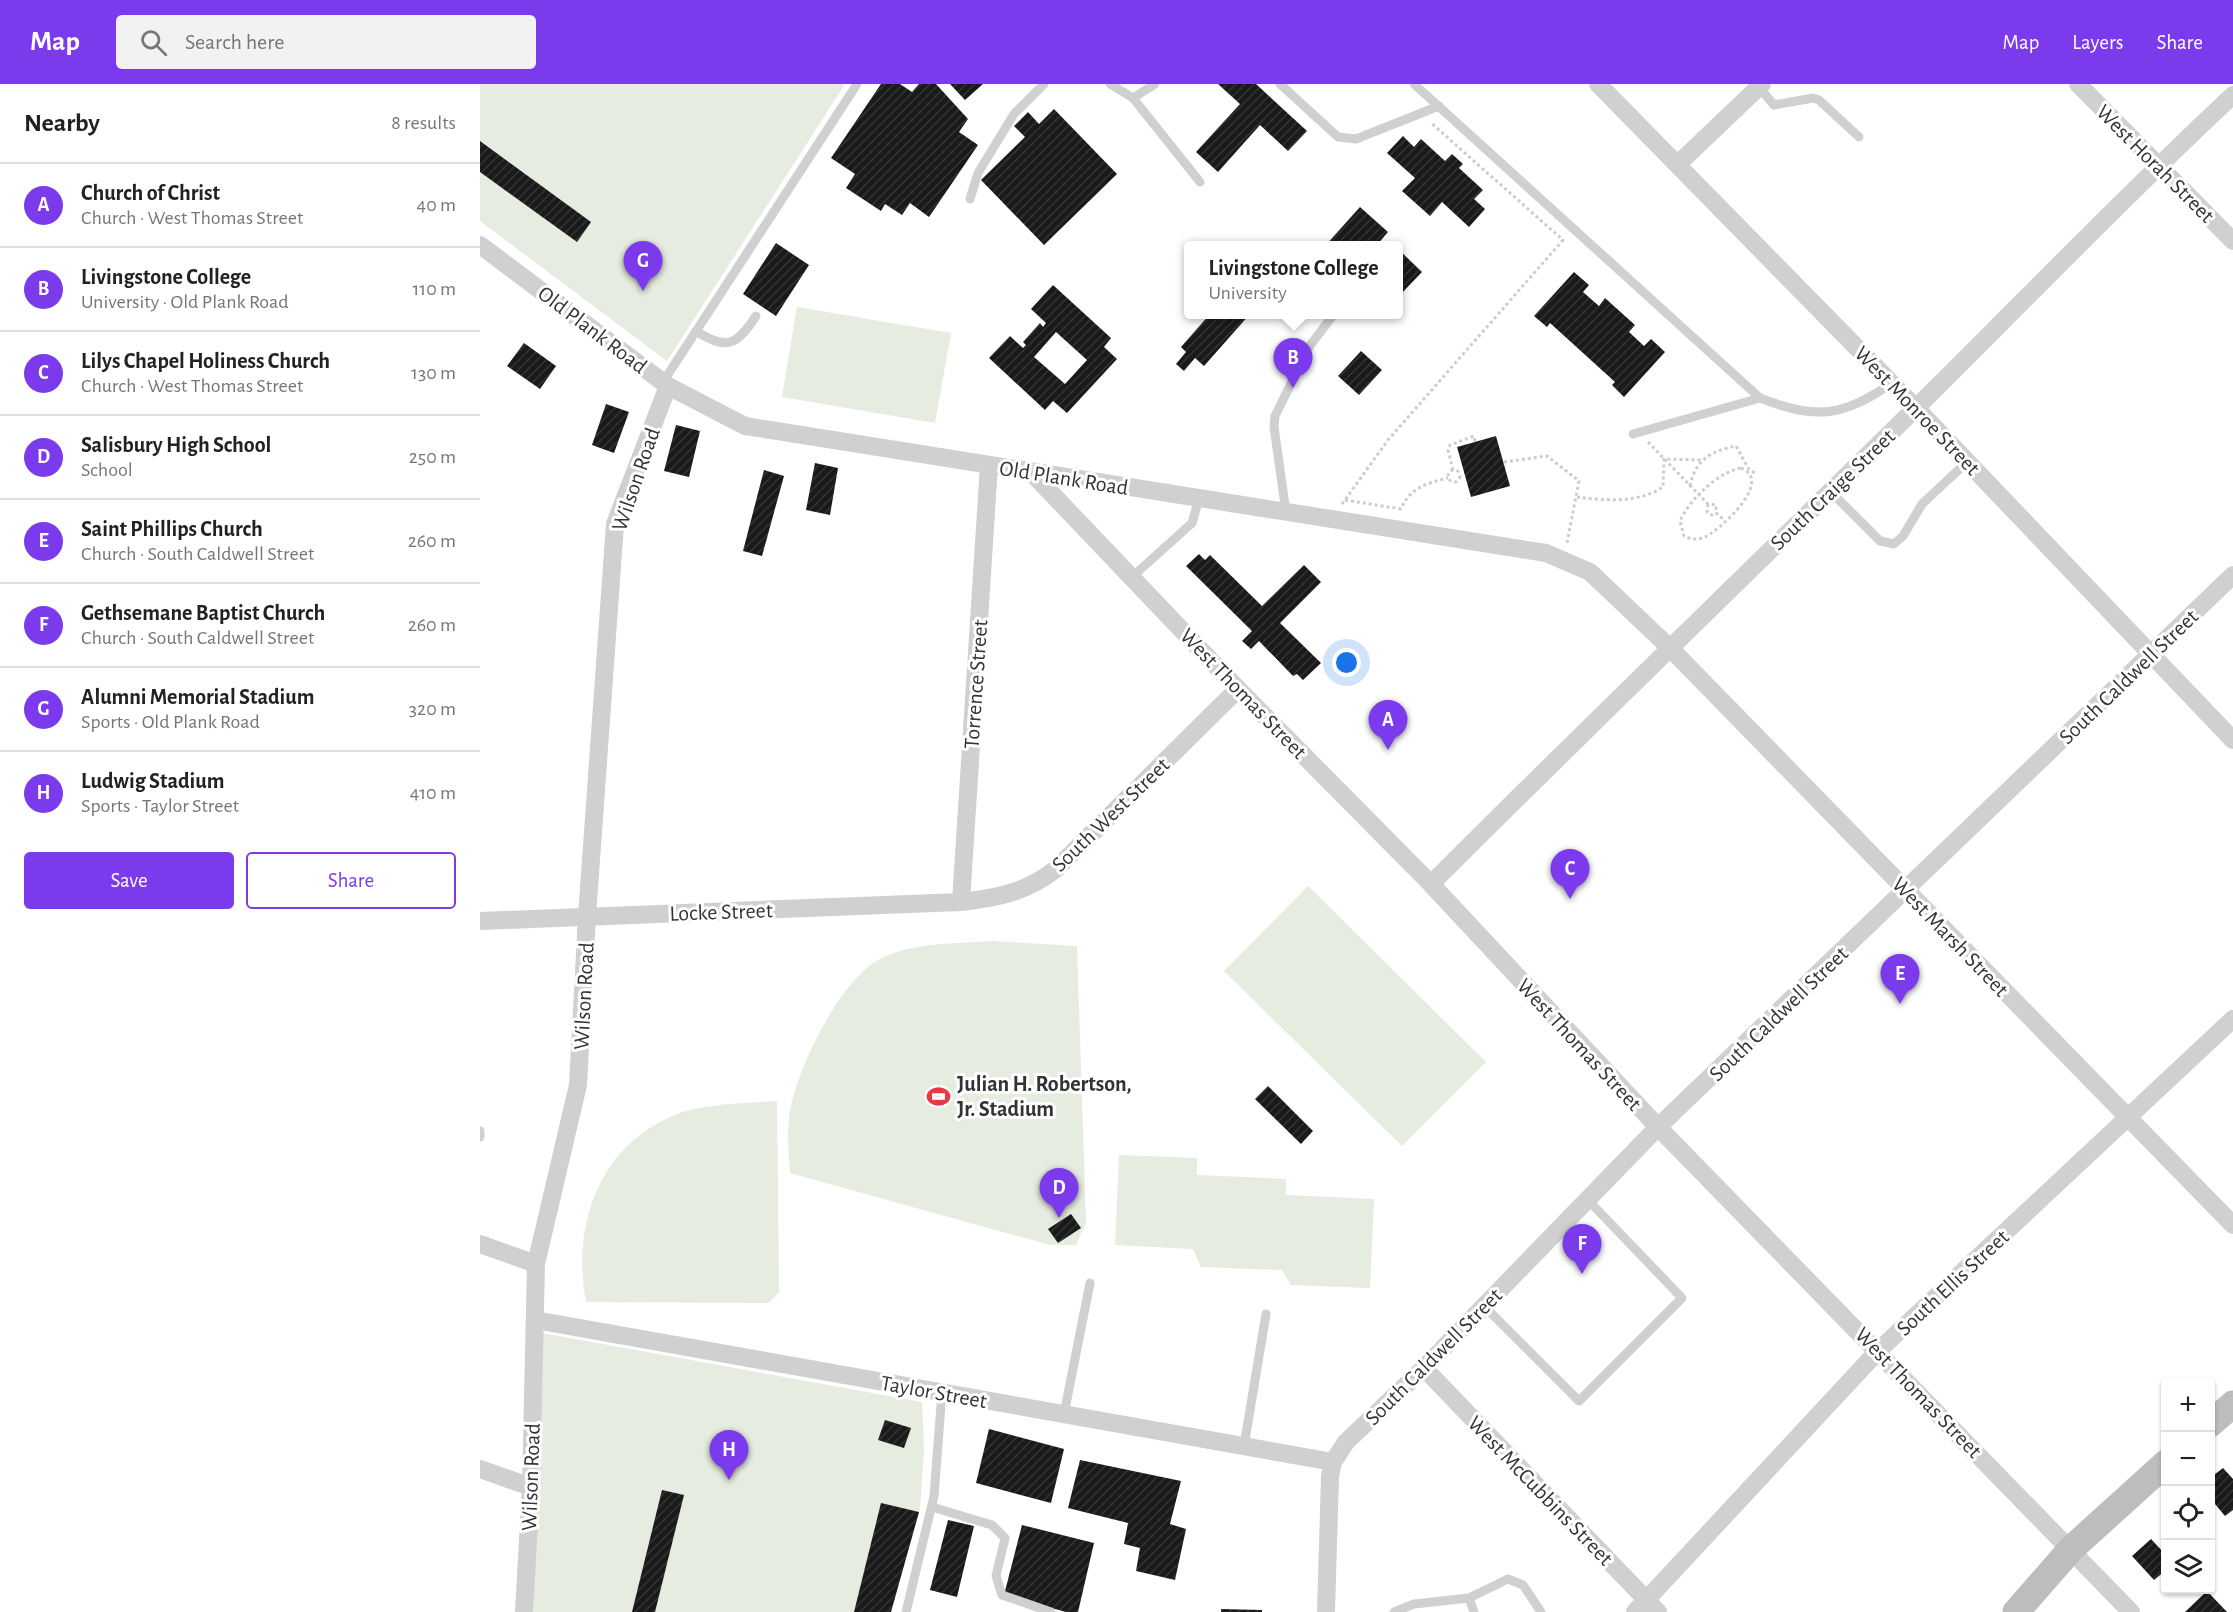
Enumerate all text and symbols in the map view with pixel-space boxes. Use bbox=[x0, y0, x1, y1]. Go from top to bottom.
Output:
search box bbox=[116, 15, 536, 69]
icon: search bbox=[137, 26, 170, 59]
text: Map bbox=[30, 28, 80, 56]
text: Search here bbox=[185, 31, 284, 53]
text: Map bbox=[2003, 32, 2039, 53]
text: Layers bbox=[2072, 32, 2123, 53]
text: Share bbox=[2156, 32, 2203, 53]
street label: West Horah Street bbox=[2092, 101, 2218, 227]
text: Nearby bbox=[24, 110, 100, 136]
text: 8 results bbox=[391, 113, 456, 133]
text: Church of Christ bbox=[81, 182, 220, 204]
text: A bbox=[38, 195, 50, 215]
text: 40 m bbox=[417, 195, 456, 215]
text: Church · West Thomas Street bbox=[81, 208, 303, 228]
popup bbox=[1184, 241, 1403, 319]
pin: G bbox=[624, 242, 662, 291]
text: Livingstone College bbox=[1208, 257, 1379, 279]
text: Livingstone College bbox=[81, 266, 251, 288]
text: B bbox=[38, 279, 49, 299]
text: 110 m bbox=[412, 279, 456, 299]
street label: Old Plank Road bbox=[534, 282, 651, 378]
text: University bbox=[1208, 283, 1287, 303]
text: University · Old Plank Road bbox=[81, 292, 289, 312]
pin: B bbox=[1274, 338, 1312, 388]
street label: West Monroe Street bbox=[1850, 342, 1984, 479]
text: Lilys Chapel Holiness Church bbox=[81, 350, 330, 372]
text: C bbox=[38, 363, 49, 383]
text: 130 m bbox=[411, 363, 456, 383]
text: Church · West Thomas Street bbox=[81, 376, 303, 396]
street label: Wilson Road bbox=[608, 425, 664, 534]
street label: South Craige Street bbox=[1766, 425, 1899, 554]
text: Salisbury High School bbox=[81, 434, 271, 456]
text: D bbox=[37, 447, 50, 467]
text: 250 m bbox=[409, 447, 456, 467]
street label: Old Plank Road bbox=[998, 457, 1130, 499]
text: School bbox=[81, 460, 133, 480]
text: Saint Phillips Church bbox=[81, 518, 263, 540]
text: E bbox=[38, 531, 49, 551]
text: 260 m bbox=[408, 531, 456, 551]
text: Church · South Caldwell Street bbox=[81, 544, 314, 564]
text: Gethsemane Baptist Church bbox=[81, 602, 325, 624]
street label: South Caldwell Street bbox=[2055, 605, 2202, 748]
text: F bbox=[39, 615, 48, 635]
text: 260 m bbox=[408, 615, 456, 635]
street label: Torrence Street bbox=[961, 619, 991, 749]
street label: West Thomas Street bbox=[1176, 624, 1311, 763]
text: Church · South Caldwell Street bbox=[81, 628, 314, 648]
your location bbox=[1332, 648, 1361, 677]
text: Alumni Memorial Stadium bbox=[81, 686, 314, 708]
text: G bbox=[38, 699, 49, 719]
text: 320 m bbox=[409, 699, 456, 719]
pin: A bbox=[1368, 700, 1408, 750]
text: Sports · Old Plank Road bbox=[81, 712, 260, 732]
street label: South West Street bbox=[1048, 754, 1174, 876]
text: Ludwig Stadium bbox=[81, 770, 224, 792]
text: H bbox=[37, 783, 50, 803]
text: 410 m bbox=[410, 783, 456, 803]
text: Sports · Taylor Street bbox=[81, 796, 239, 816]
pin: C bbox=[1550, 850, 1590, 899]
button: Save bbox=[24, 852, 234, 909]
button: Share bbox=[246, 852, 456, 909]
street label: West Marsh Street bbox=[1888, 873, 2013, 1001]
street label: Locke Street bbox=[669, 899, 773, 925]
street label: Wilson Road bbox=[570, 942, 598, 1050]
street label: South Caldwell Street bbox=[1705, 942, 1852, 1085]
pin: E bbox=[1880, 954, 1920, 1004]
street label: West Thomas Street bbox=[1513, 974, 1646, 1115]
place label: Julian H. Robertson, Jr. Stadium bbox=[957, 1073, 1132, 1120]
sports icon: Julian H. Robertson, Jr. Stadium bbox=[926, 1083, 952, 1109]
pin: D bbox=[1040, 1168, 1078, 1218]
pin: F bbox=[1562, 1224, 1602, 1274]
street label: South Ellis Street bbox=[1892, 1225, 2013, 1340]
street label: South Caldwell Street bbox=[1361, 1284, 1506, 1429]
street label: West Thomas Street bbox=[1851, 1323, 1986, 1462]
street label: Taylor Street bbox=[879, 1372, 988, 1412]
map controls bbox=[2161, 1378, 2215, 1594]
button: + bbox=[2161, 1378, 2215, 1432]
street label: West McCubbins Street bbox=[1464, 1412, 1617, 1570]
street label: Wilson Road bbox=[518, 1423, 544, 1531]
pin: H bbox=[710, 1430, 748, 1480]
button: − bbox=[2161, 1432, 2215, 1486]
button: locate bbox=[2161, 1486, 2215, 1540]
button: layers bbox=[2161, 1540, 2215, 1594]

